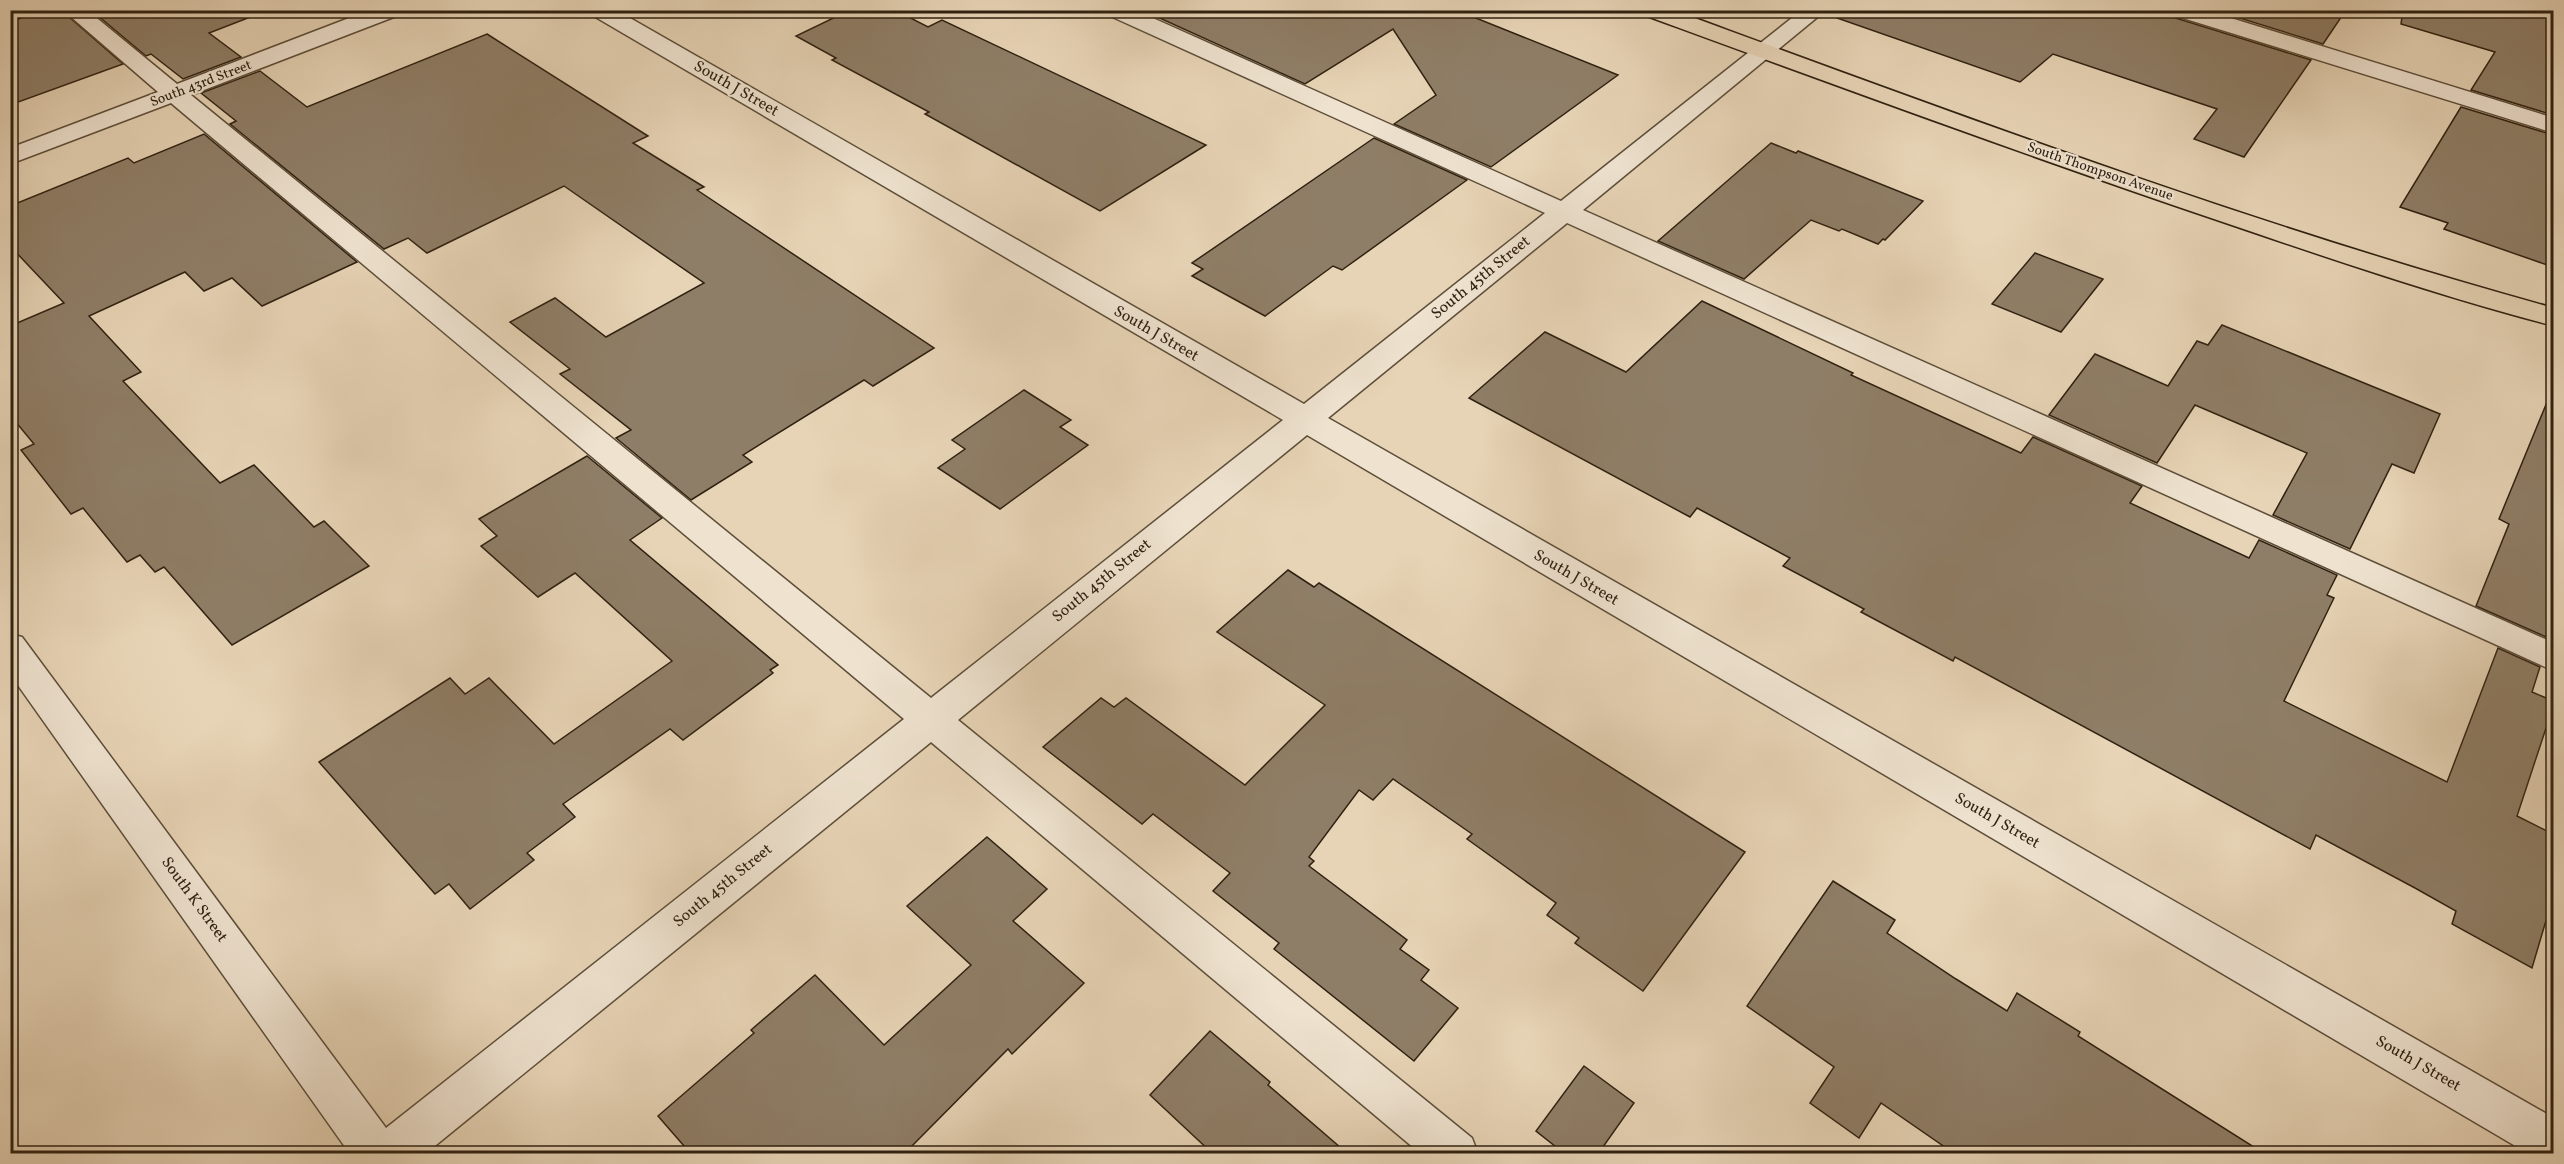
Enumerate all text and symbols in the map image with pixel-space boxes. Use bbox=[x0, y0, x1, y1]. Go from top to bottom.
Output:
street label: South 43rd Street bbox=[147, 56, 255, 112]
street label: South J Street bbox=[689, 56, 783, 122]
street label: South Thompson Avenue bbox=[2024, 138, 2176, 206]
street label: South 45th Street bbox=[1427, 231, 1536, 325]
street label: South J Street bbox=[1109, 301, 1203, 367]
street label: South 45th Street bbox=[1048, 534, 1157, 628]
street label: South J Street bbox=[1529, 545, 1623, 611]
street label: South J Street bbox=[1950, 788, 2044, 854]
street label: South 45th Street bbox=[669, 839, 778, 933]
street label: South K Street bbox=[156, 853, 233, 948]
street label: South J Street bbox=[2371, 1031, 2465, 1097]

